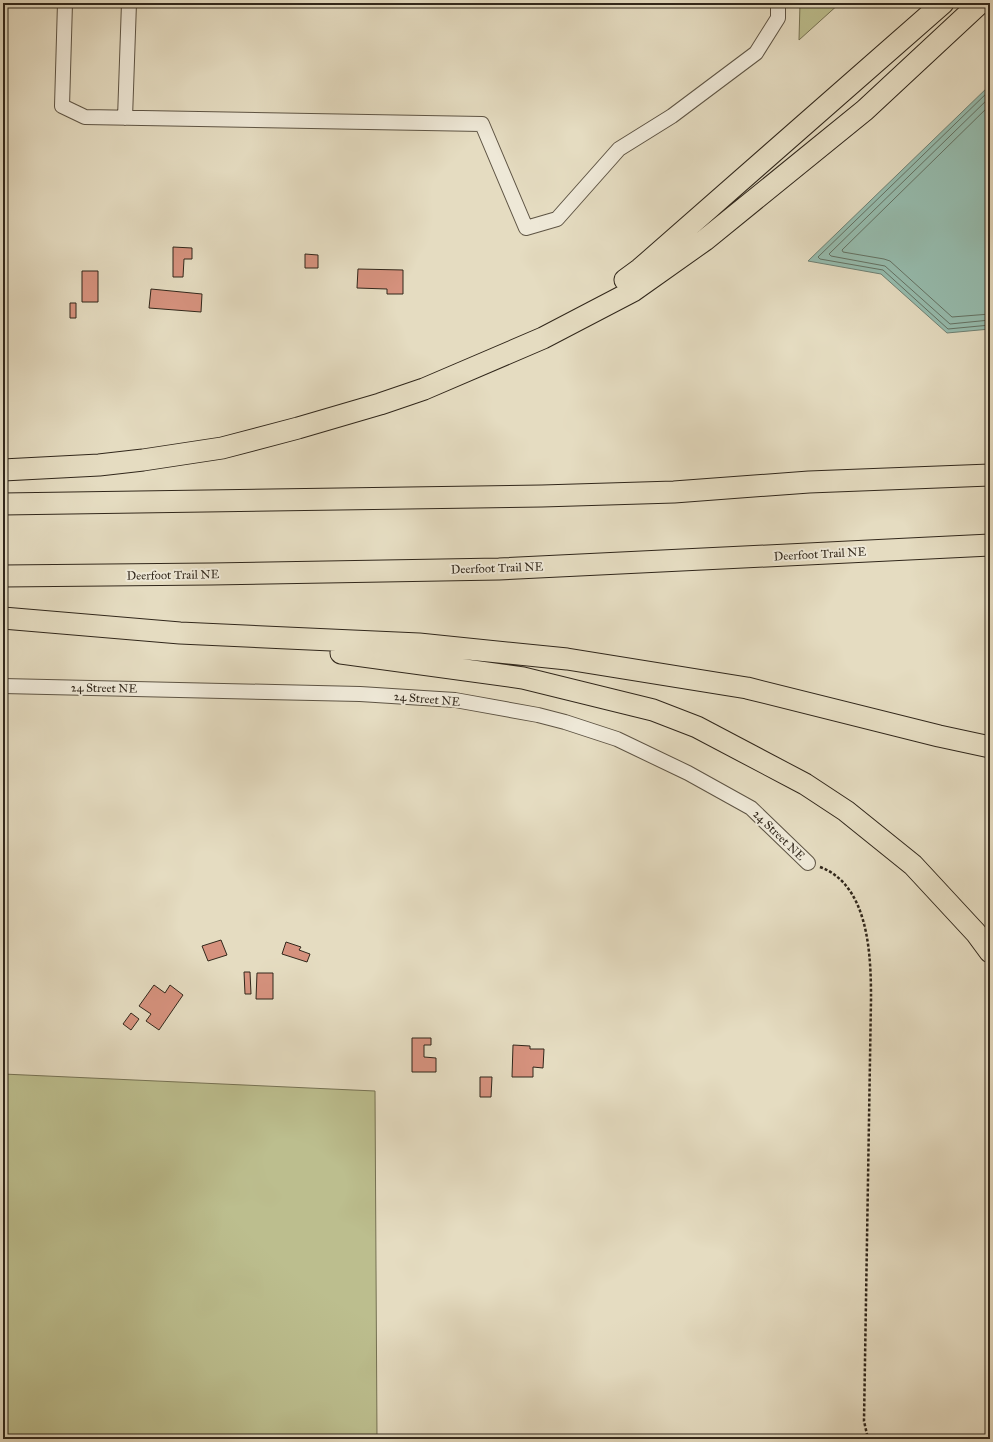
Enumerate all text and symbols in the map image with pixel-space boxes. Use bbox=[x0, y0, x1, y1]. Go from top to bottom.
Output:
street label: Deerfoot Trail NE bbox=[773, 545, 867, 563]
street label: Deerfoot Trail NE bbox=[451, 559, 544, 577]
street label: Deerfoot Trail NE bbox=[127, 567, 220, 583]
street label: 24 Street NE bbox=[71, 680, 138, 696]
street label: 24 Street NE bbox=[393, 689, 461, 709]
street label: 24 Street NE bbox=[750, 807, 808, 863]

